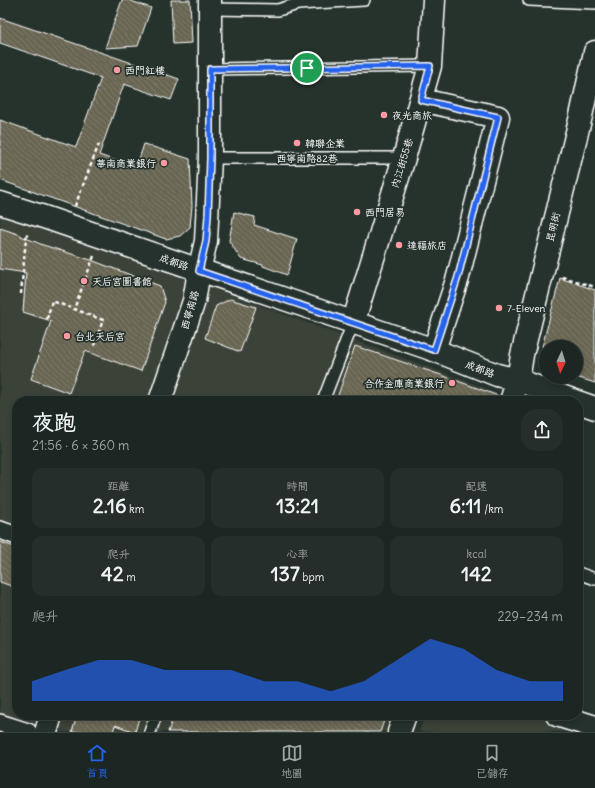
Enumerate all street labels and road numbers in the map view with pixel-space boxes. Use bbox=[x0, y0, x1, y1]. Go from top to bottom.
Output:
street label: 內江街55巷 bbox=[388, 136, 416, 190]
street label: 西寧南路82巷 bbox=[276, 152, 339, 165]
street label: 昆明街 bbox=[543, 211, 563, 243]
street label: 成都路 bbox=[158, 251, 190, 273]
street label: 西寧南路 bbox=[178, 289, 202, 331]
street label: 成都路 bbox=[464, 358, 496, 380]

